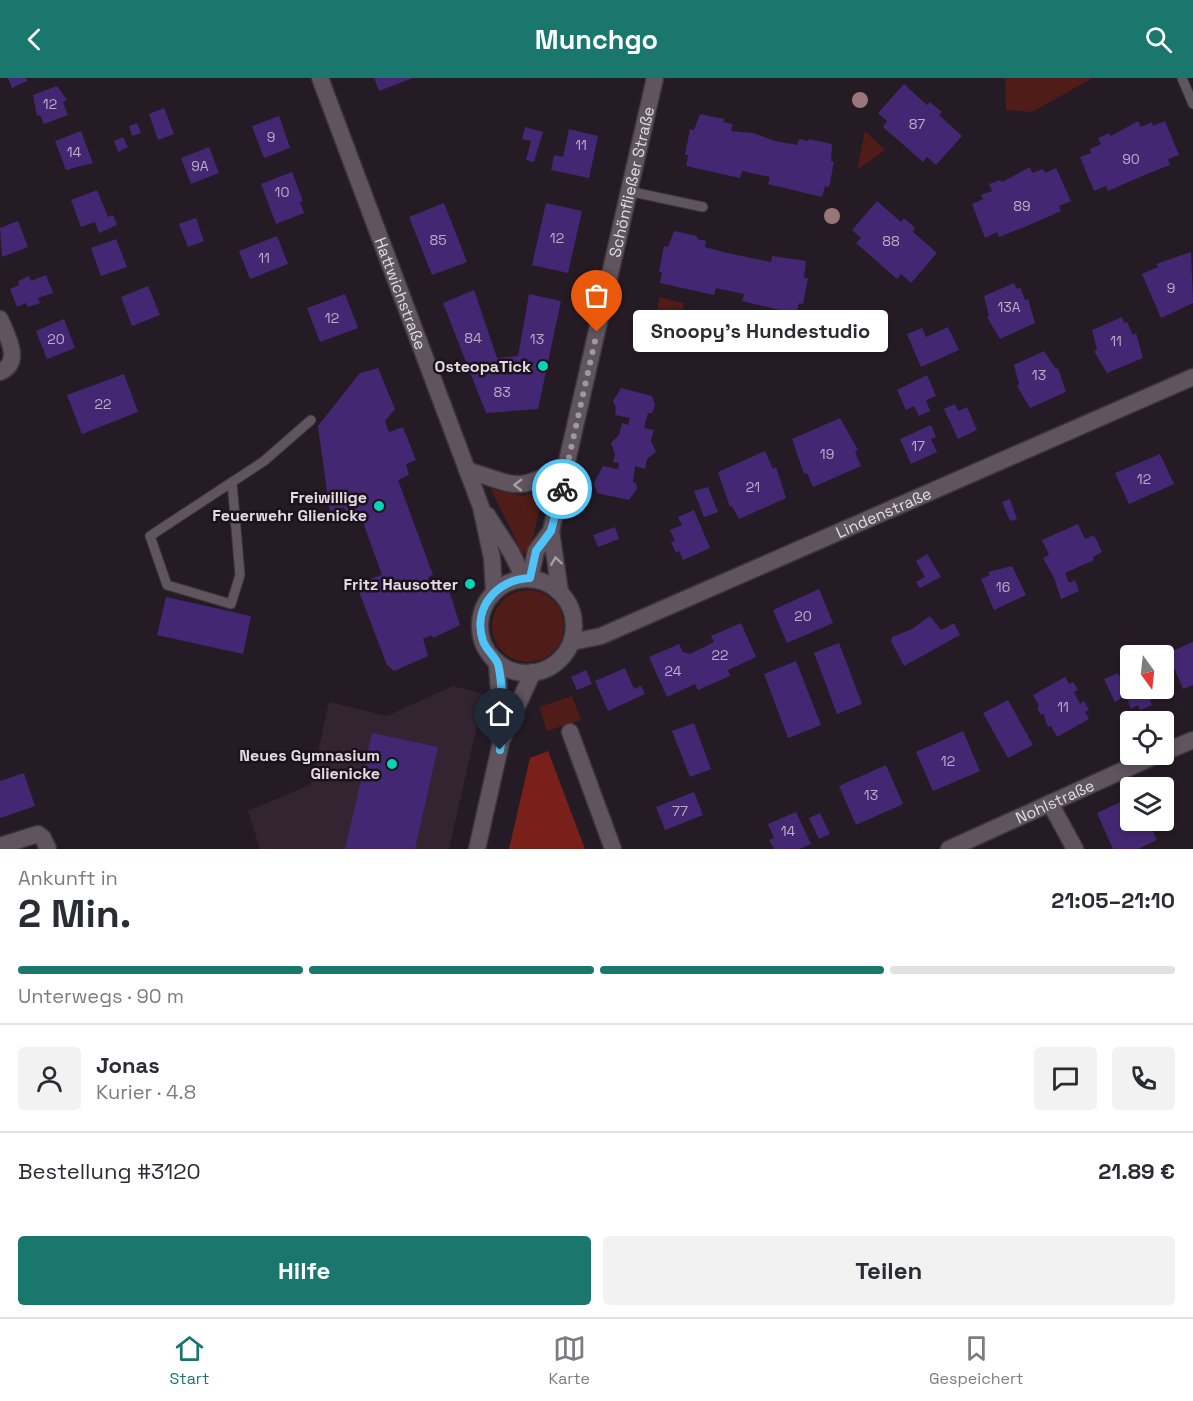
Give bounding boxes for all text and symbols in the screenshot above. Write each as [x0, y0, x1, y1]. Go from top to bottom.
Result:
text: Munchgo [535, 22, 658, 57]
icon: back [18, 23, 51, 56]
icon: search [1142, 23, 1175, 56]
house number: 12 [43, 95, 57, 113]
street label: Schönfließer Straße [604, 104, 659, 259]
house number: 87 [909, 115, 925, 133]
house number: 9 [267, 128, 275, 146]
house number: 11 [575, 136, 587, 154]
house number: 14 [67, 143, 82, 161]
house number: 90 [1122, 150, 1140, 168]
house number: 9A [191, 157, 209, 175]
house number: 10 [275, 183, 289, 201]
house number: 89 [1013, 197, 1031, 215]
house number: 12 [550, 229, 564, 247]
house number: 85 [429, 231, 447, 249]
house number: 88 [882, 232, 900, 250]
street label: Hattwichstraße [370, 234, 431, 353]
house number: 11 [258, 249, 270, 267]
pin [571, 270, 622, 332]
icon: bag [580, 279, 613, 312]
house number: 9 [1167, 279, 1175, 297]
house number: 13A [997, 298, 1021, 316]
house number: 12 [325, 309, 339, 327]
callout: Snoopy's Hundestudio [633, 311, 888, 353]
text: Snoopy's Hundestudio [651, 318, 870, 344]
house number: 84 [464, 329, 482, 347]
house number: 20 [47, 330, 65, 348]
house number: 13 [530, 330, 544, 348]
house number: 11 [1110, 332, 1122, 350]
place label: OsteopaTick [435, 356, 531, 377]
marker: OsteopaTick [536, 359, 550, 373]
house number: 13 [1032, 366, 1046, 384]
house number: 83 [493, 383, 511, 401]
house number: 22 [95, 395, 111, 413]
house number: 17 [911, 437, 925, 455]
house number: 19 [820, 445, 834, 463]
courier [532, 459, 592, 519]
house number: 12 [1137, 470, 1151, 488]
icon: bike [546, 473, 579, 506]
one-way arrow [513, 478, 522, 491]
house number: 21 [746, 478, 760, 496]
street label: Lindenstraße [833, 483, 935, 543]
place label: Freiwillige Feuerwehr Glienicke [212, 487, 367, 526]
marker: Freiwillige Feuerwehr Glienicke [372, 499, 386, 513]
one-way arrow [551, 557, 563, 566]
place label: Fritz Hausotter [344, 574, 458, 595]
marker: Fritz Hausotter [463, 577, 477, 591]
house number: 16 [996, 578, 1010, 596]
house number: 20 [794, 607, 812, 625]
north arrow [1120, 645, 1174, 699]
map controls [1120, 645, 1174, 831]
house number: 22 [712, 646, 728, 664]
house number: 24 [665, 662, 682, 680]
pin [474, 688, 525, 750]
icon: home [483, 697, 516, 730]
house number: 11 [1057, 698, 1069, 716]
button: locate [1120, 711, 1174, 765]
place label: Neues Gymnasium Glienicke [239, 745, 380, 784]
house number: 12 [941, 752, 955, 770]
marker: Neues Gymnasium Glienicke [385, 757, 399, 771]
street label: Nohlstraße [1012, 775, 1098, 829]
button: layers [1120, 777, 1174, 831]
house number: 13 [864, 786, 878, 804]
house number: 77 [672, 802, 688, 820]
house number: 14 [781, 822, 796, 840]
text: Ankunft in [18, 865, 118, 891]
text: 21:05–21:10 [1051, 886, 1175, 914]
text: 2 Min. [18, 889, 132, 938]
text: Unterwegs · 90 m [18, 983, 184, 1009]
button: person [18, 1047, 81, 1110]
button: chat [1034, 1047, 1097, 1110]
button: phone [1112, 1047, 1175, 1110]
text: Jonas [96, 1051, 160, 1079]
text: Kurier · 4.8 [96, 1079, 196, 1105]
text: Bestellung #3120 [18, 1157, 201, 1185]
text: 21.89 € [1098, 1157, 1175, 1185]
button: Hilfe [18, 1236, 591, 1305]
button: Teilen [603, 1236, 1175, 1305]
tab: Start [170, 1332, 209, 1389]
tab: Karte [548, 1332, 590, 1389]
tab: Gespeichert [929, 1332, 1023, 1389]

